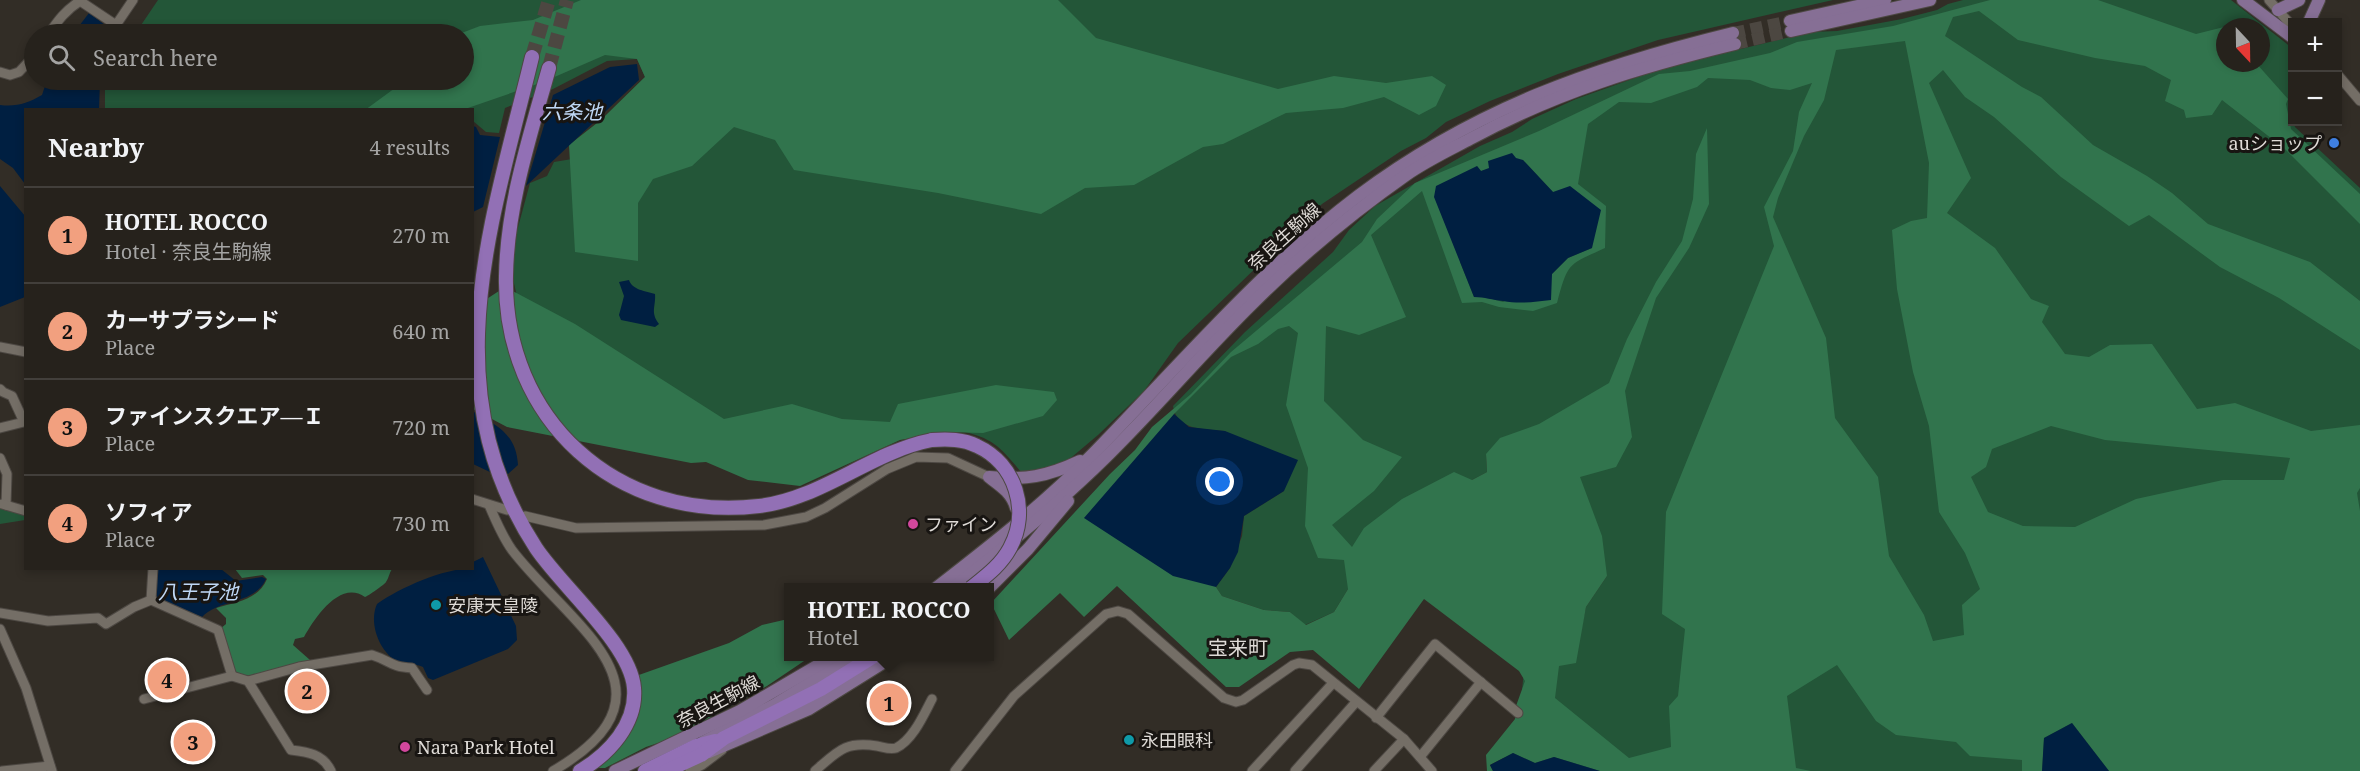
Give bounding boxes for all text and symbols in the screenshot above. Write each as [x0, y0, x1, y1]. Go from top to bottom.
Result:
north arrow [2216, 18, 2270, 72]
map controls [2288, 18, 2342, 126]
button: + [2288, 18, 2342, 72]
search box [24, 24, 474, 90]
icon: search [45, 41, 78, 74]
text: Search here [93, 42, 218, 72]
button: − [2288, 72, 2342, 126]
water label: 六条池 [542, 98, 604, 125]
text: Nearby [48, 129, 144, 165]
place label: auショップ [2228, 131, 2322, 155]
text: 4 results [370, 134, 450, 161]
marker: auショップ [2327, 136, 2341, 150]
street label: 奈良生駒線 [1243, 197, 1325, 275]
text: HOTEL ROCCO [105, 206, 268, 236]
text: 1 [62, 222, 73, 249]
text: 270 m [392, 222, 450, 249]
text: Hotel · 奈良生駒線 [105, 238, 272, 265]
text: カーサプラシード [105, 304, 280, 334]
text: 2 [62, 318, 73, 345]
text: 640 m [392, 318, 450, 345]
text: Place [105, 334, 155, 361]
text: ファインスクエア―Ｉ [105, 400, 325, 430]
text: 3 [62, 414, 73, 441]
text: 720 m [392, 414, 450, 441]
text: Place [105, 430, 155, 457]
your location [1205, 467, 1234, 496]
text: ソフィア [105, 496, 193, 526]
text: 4 [62, 510, 73, 537]
text: 730 m [392, 510, 450, 537]
place label: ファイン [925, 512, 997, 536]
marker: ファイン [906, 517, 920, 531]
text: Place [105, 526, 155, 553]
water label: 八王子池 [158, 578, 240, 605]
popup [784, 583, 994, 661]
place label: 安康天皇陵 [448, 593, 538, 617]
text: HOTEL ROCCO [807, 594, 971, 624]
marker: 安康天皇陵 [429, 598, 443, 612]
text: Hotel [807, 624, 859, 651]
district label: 宝来町 [1208, 634, 1268, 661]
pin: 4 [148, 658, 186, 702]
pin: 2 [288, 668, 326, 714]
street label: 奈良生駒線 [673, 669, 763, 733]
pin: 1 [870, 680, 908, 726]
pin: 3 [174, 720, 212, 764]
place label: 永田眼科 [1141, 728, 1213, 752]
marker: 永田眼科 [1122, 733, 1136, 747]
place label: Nara Park Hotel [417, 735, 555, 759]
marker: Nara Park Hotel [398, 740, 412, 754]

